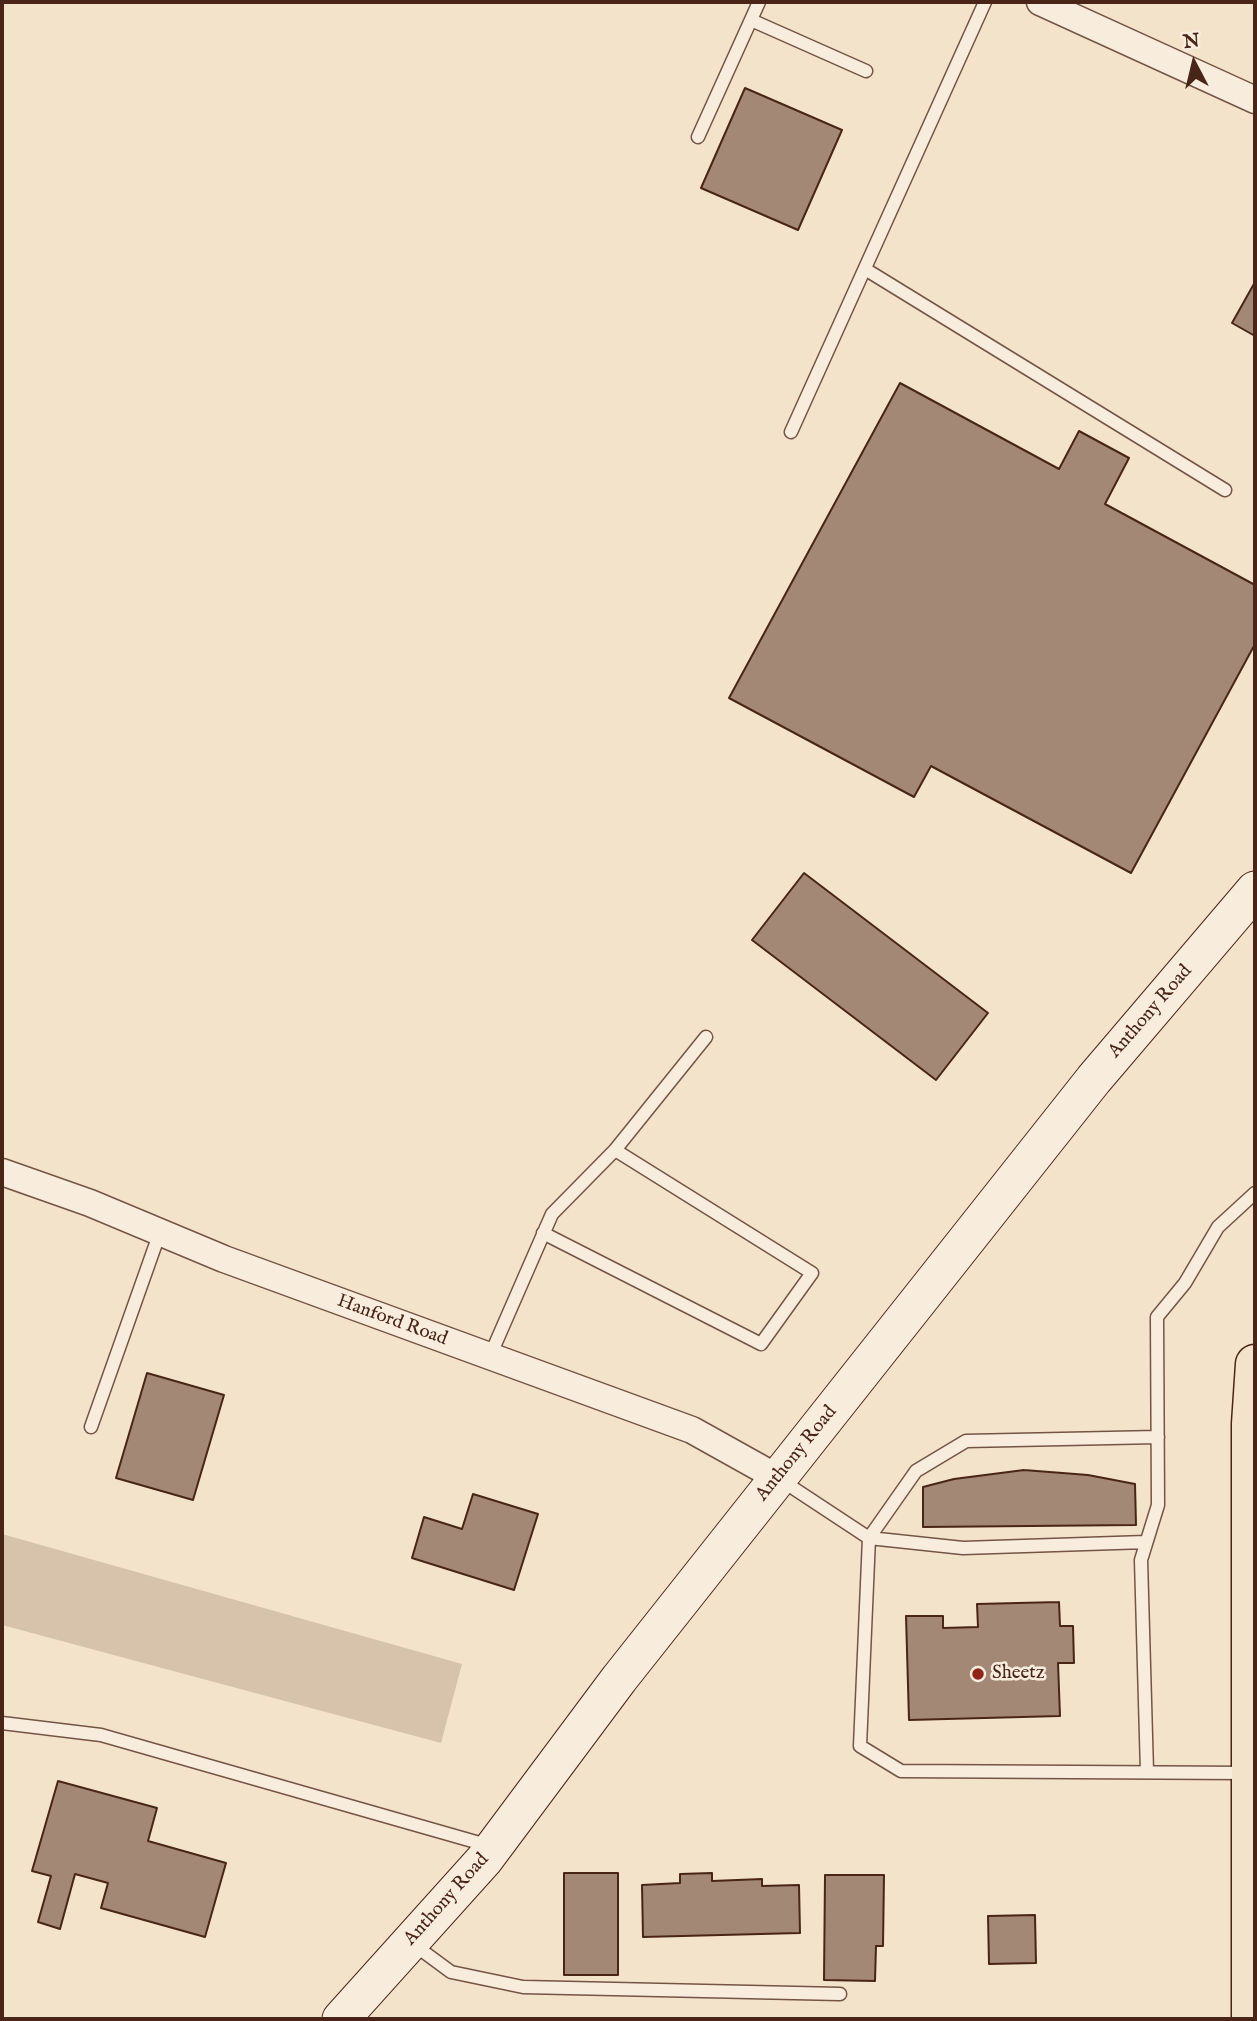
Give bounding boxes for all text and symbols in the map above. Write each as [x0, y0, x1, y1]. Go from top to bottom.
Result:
north arrow [1159, 28, 1229, 98]
text: N [1182, 29, 1201, 55]
street label: Anthony Road [1104, 961, 1198, 1063]
street label: Hanford Road [334, 1290, 450, 1352]
street label: Anthony Road [752, 1402, 842, 1506]
place label: Sheetz [992, 1663, 1045, 1685]
marker: Sheetz [970, 1666, 986, 1682]
street label: Anthony Road [400, 1849, 494, 1951]

